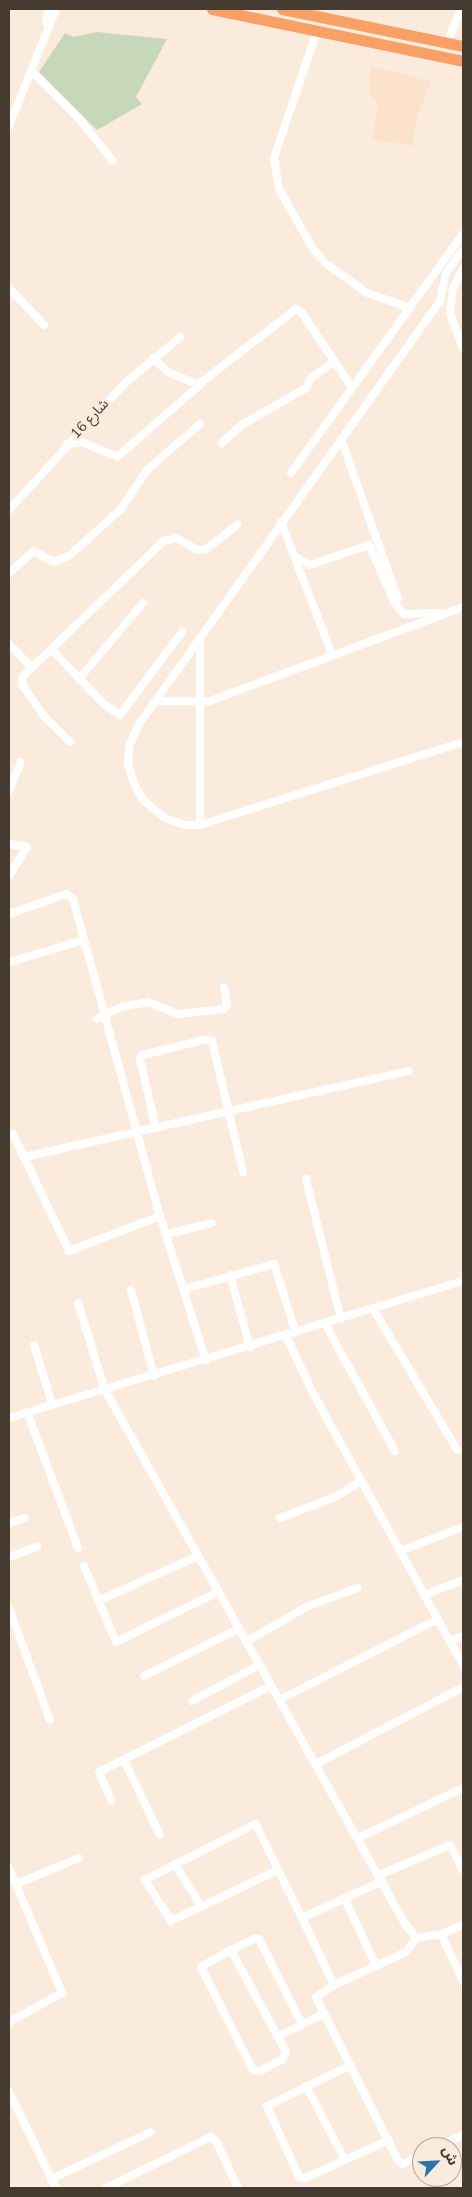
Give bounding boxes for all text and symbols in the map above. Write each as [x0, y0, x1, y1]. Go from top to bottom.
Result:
street label: شارع 16 [68, 396, 112, 442]
north arrow [412, 2137, 462, 2187]
text: ش [437, 2143, 463, 2169]

